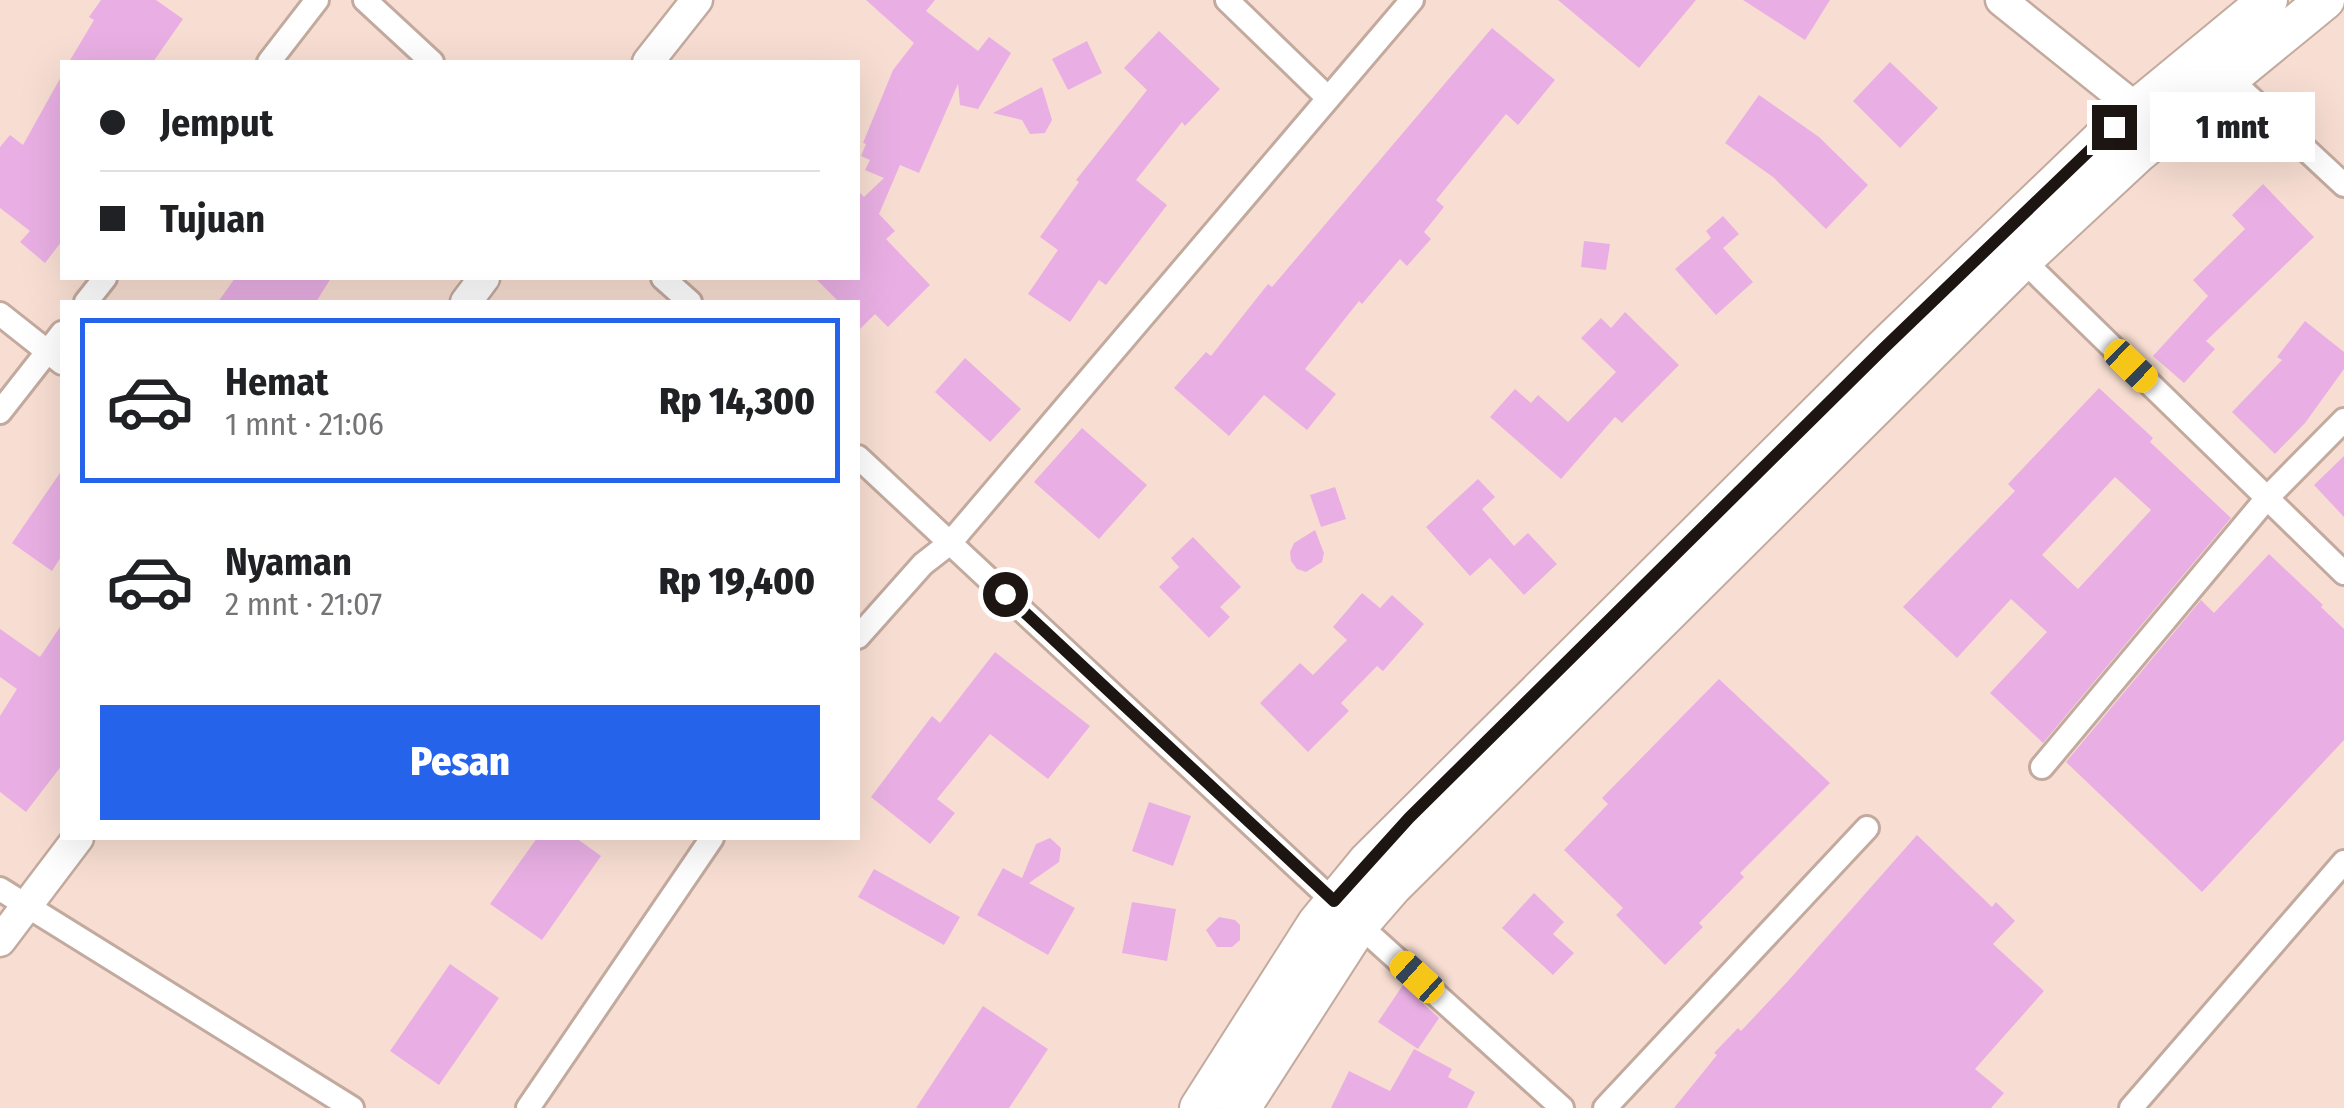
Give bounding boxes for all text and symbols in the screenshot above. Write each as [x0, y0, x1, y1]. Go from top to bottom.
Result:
callout: 1 mnt [2149, 92, 2314, 162]
text: Jemput [160, 100, 273, 146]
route end [2092, 105, 2137, 150]
text: 1 mnt [2196, 108, 2269, 146]
text: Tujuan [160, 196, 265, 242]
car [2099, 334, 2163, 398]
icon: car [105, 356, 195, 446]
text: Hemat [225, 359, 328, 405]
text: Rp 14,300 [659, 378, 815, 424]
text: 1 mnt · 21:06 [225, 405, 384, 443]
icon: car [105, 536, 195, 626]
text: Nyaman [225, 539, 352, 585]
text: Rp 19,400 [659, 558, 815, 604]
route start [983, 572, 1028, 617]
text: 2 mnt · 21:07 [225, 585, 382, 623]
button: Pesan [100, 705, 820, 820]
car [1385, 946, 1449, 1008]

